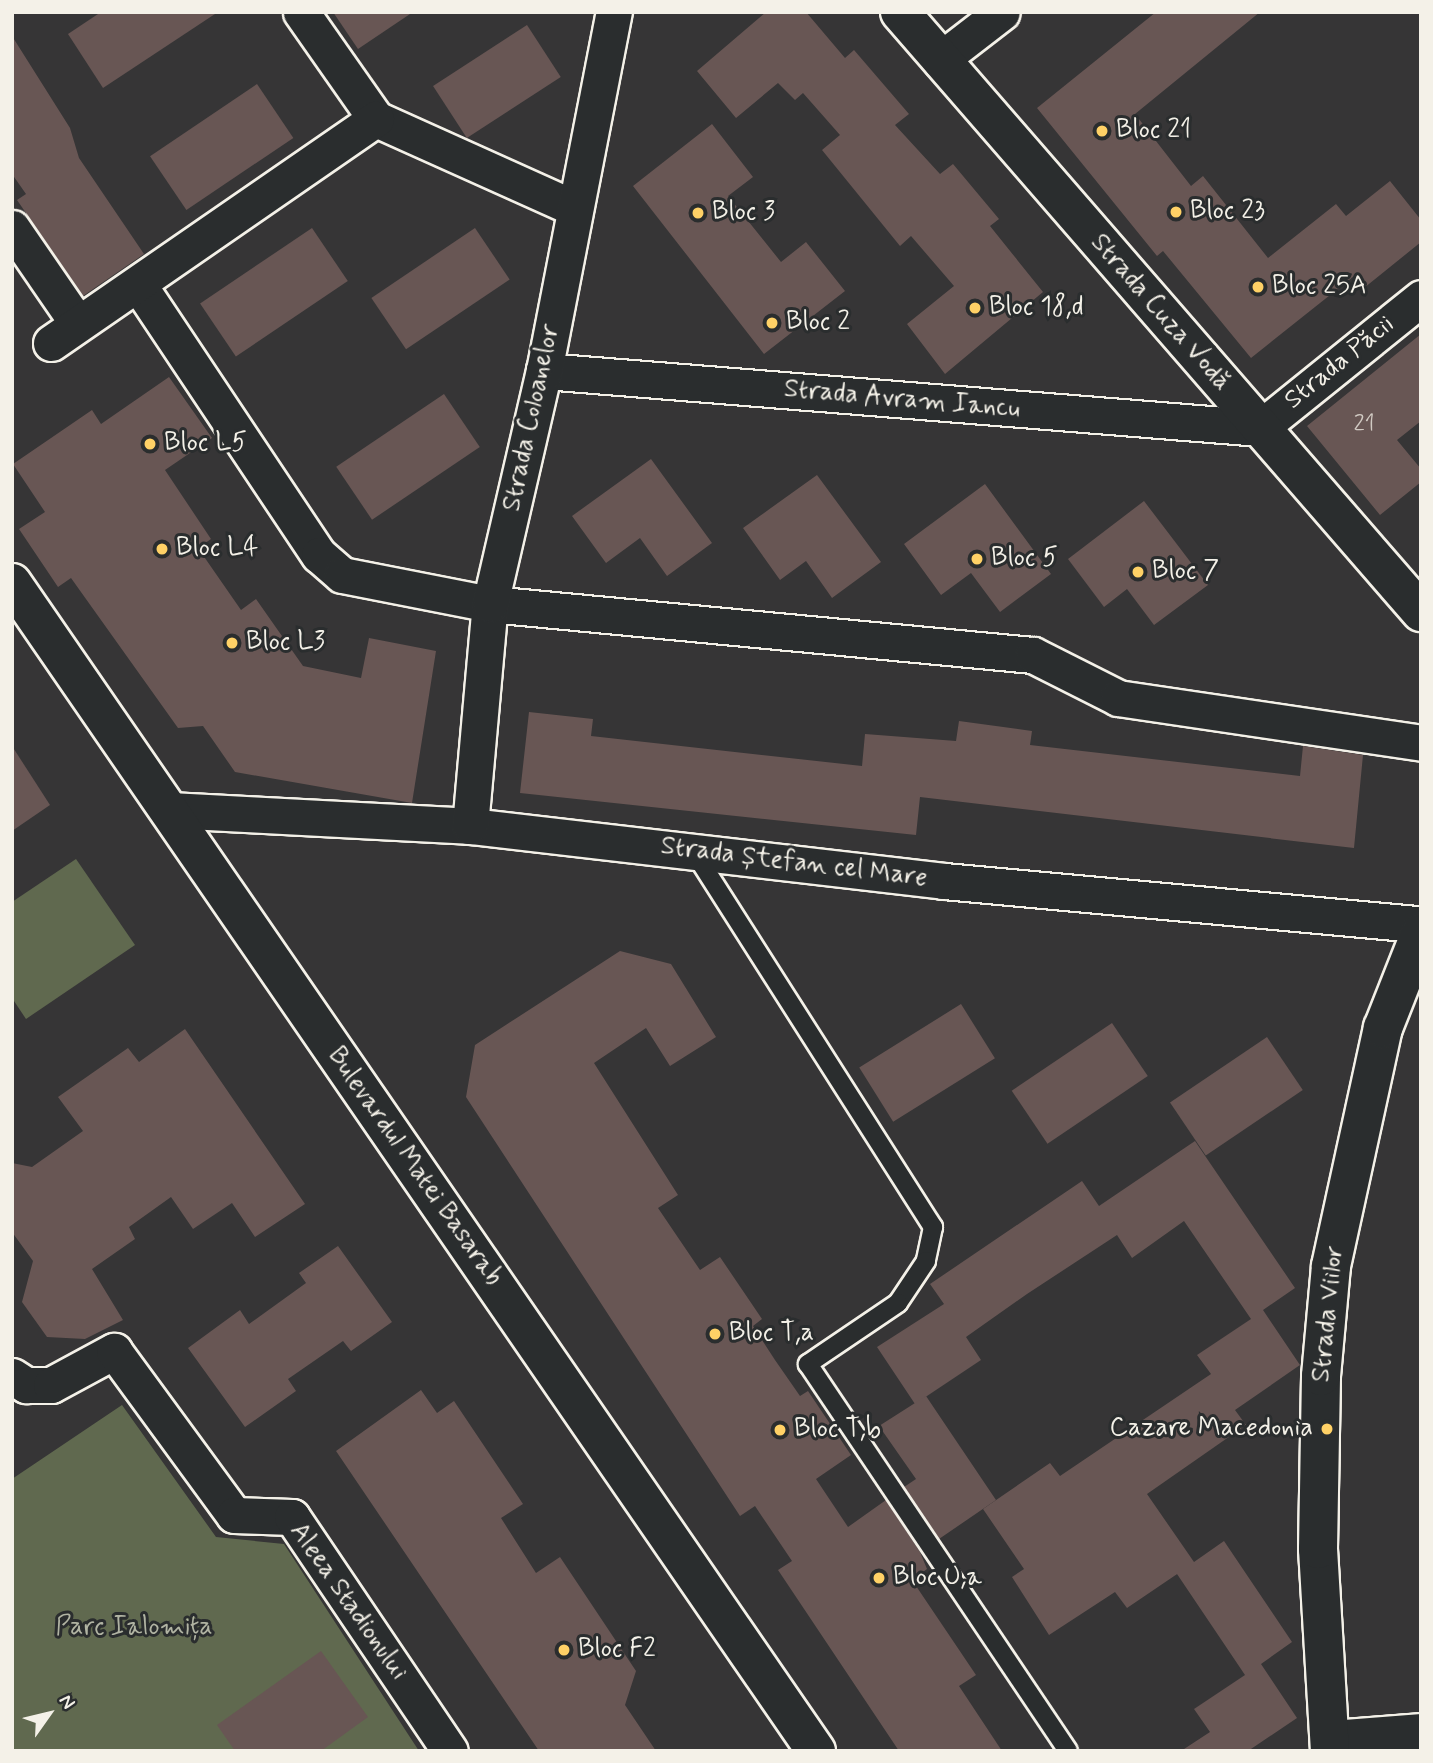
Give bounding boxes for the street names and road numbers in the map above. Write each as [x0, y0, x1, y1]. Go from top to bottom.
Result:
street label: Strada Cuza Vodă [1083, 228, 1237, 398]
street label: Strada Păcii [1279, 309, 1401, 417]
street label: Strada Coloanelor [496, 315, 568, 521]
street label: Strada Avram Iancu [785, 374, 1019, 426]
street label: Strada Ștefan cel Mare [658, 831, 930, 895]
street label: Bulevardul Matei Basarab [320, 1041, 508, 1293]
street label: Strada Viilor [1306, 1243, 1352, 1385]
street label: Aleea Stadionului [283, 1518, 413, 1686]

